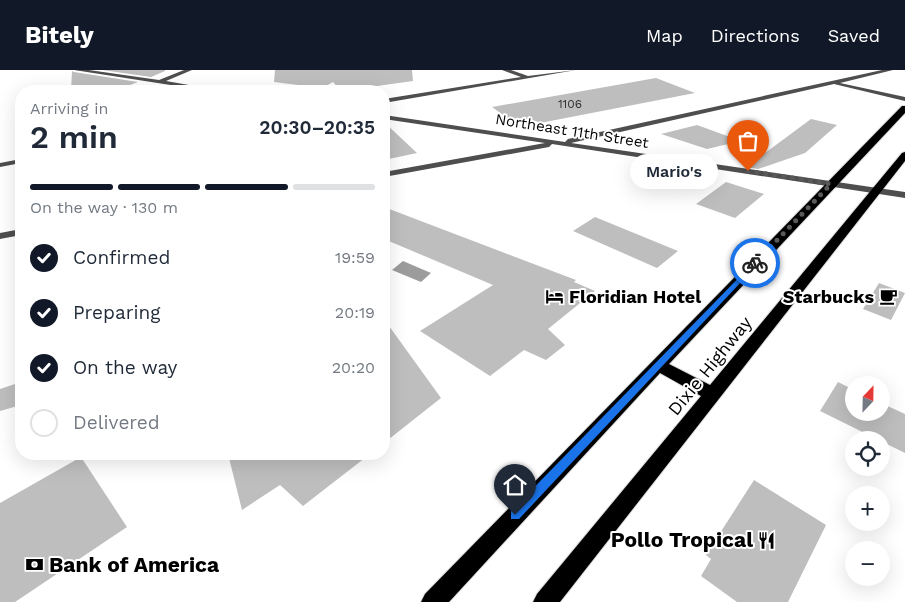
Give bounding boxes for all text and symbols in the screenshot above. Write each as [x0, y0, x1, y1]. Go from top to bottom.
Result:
text: Bitely [25, 21, 94, 49]
text: Map [646, 25, 683, 46]
text: Directions [711, 25, 800, 46]
text: Saved [828, 25, 880, 46]
house number: 1106 [558, 97, 582, 111]
text: Arriving in [30, 99, 108, 118]
street label: Northeast 11th Street [494, 110, 651, 152]
text: 20:30–20:35 [259, 116, 375, 139]
text: 2 min [30, 118, 118, 156]
pin [727, 120, 769, 171]
icon: bag [734, 127, 762, 155]
callout: Mario's [630, 154, 718, 188]
text: Mario's [646, 162, 702, 181]
text: On the way · 130 m [30, 198, 178, 217]
courier [730, 238, 780, 288]
icon: check [30, 244, 58, 272]
text: Confirmed [73, 246, 170, 269]
text: 19:59 [335, 248, 375, 267]
icon: bike [741, 249, 769, 277]
place label: Floridian Hotel [569, 286, 701, 307]
place label: Starbucks [783, 286, 874, 307]
hotel icon: Floridian Hotel [545, 287, 565, 307]
cafe icon: Starbucks [878, 287, 898, 307]
icon: check [30, 299, 58, 327]
text: Preparing [73, 301, 160, 324]
text: 20:19 [335, 303, 375, 322]
street label: Dixie Highway [663, 312, 756, 419]
icon: check [30, 354, 58, 382]
text: On the way [73, 356, 177, 379]
text: 20:20 [332, 358, 375, 377]
north arrow [845, 376, 890, 421]
map controls [845, 376, 890, 586]
text: Delivered [73, 411, 160, 434]
button: locate [845, 431, 890, 476]
pin [494, 464, 536, 515]
icon: home [501, 471, 529, 499]
button: + [845, 486, 890, 531]
place label: Pollo Tropical [611, 527, 753, 552]
restaurant icon: Pollo Tropical [757, 530, 777, 550]
button: − [845, 541, 890, 586]
place label: Bank of America [49, 552, 220, 577]
bank icon: Bank of America [25, 555, 45, 575]

